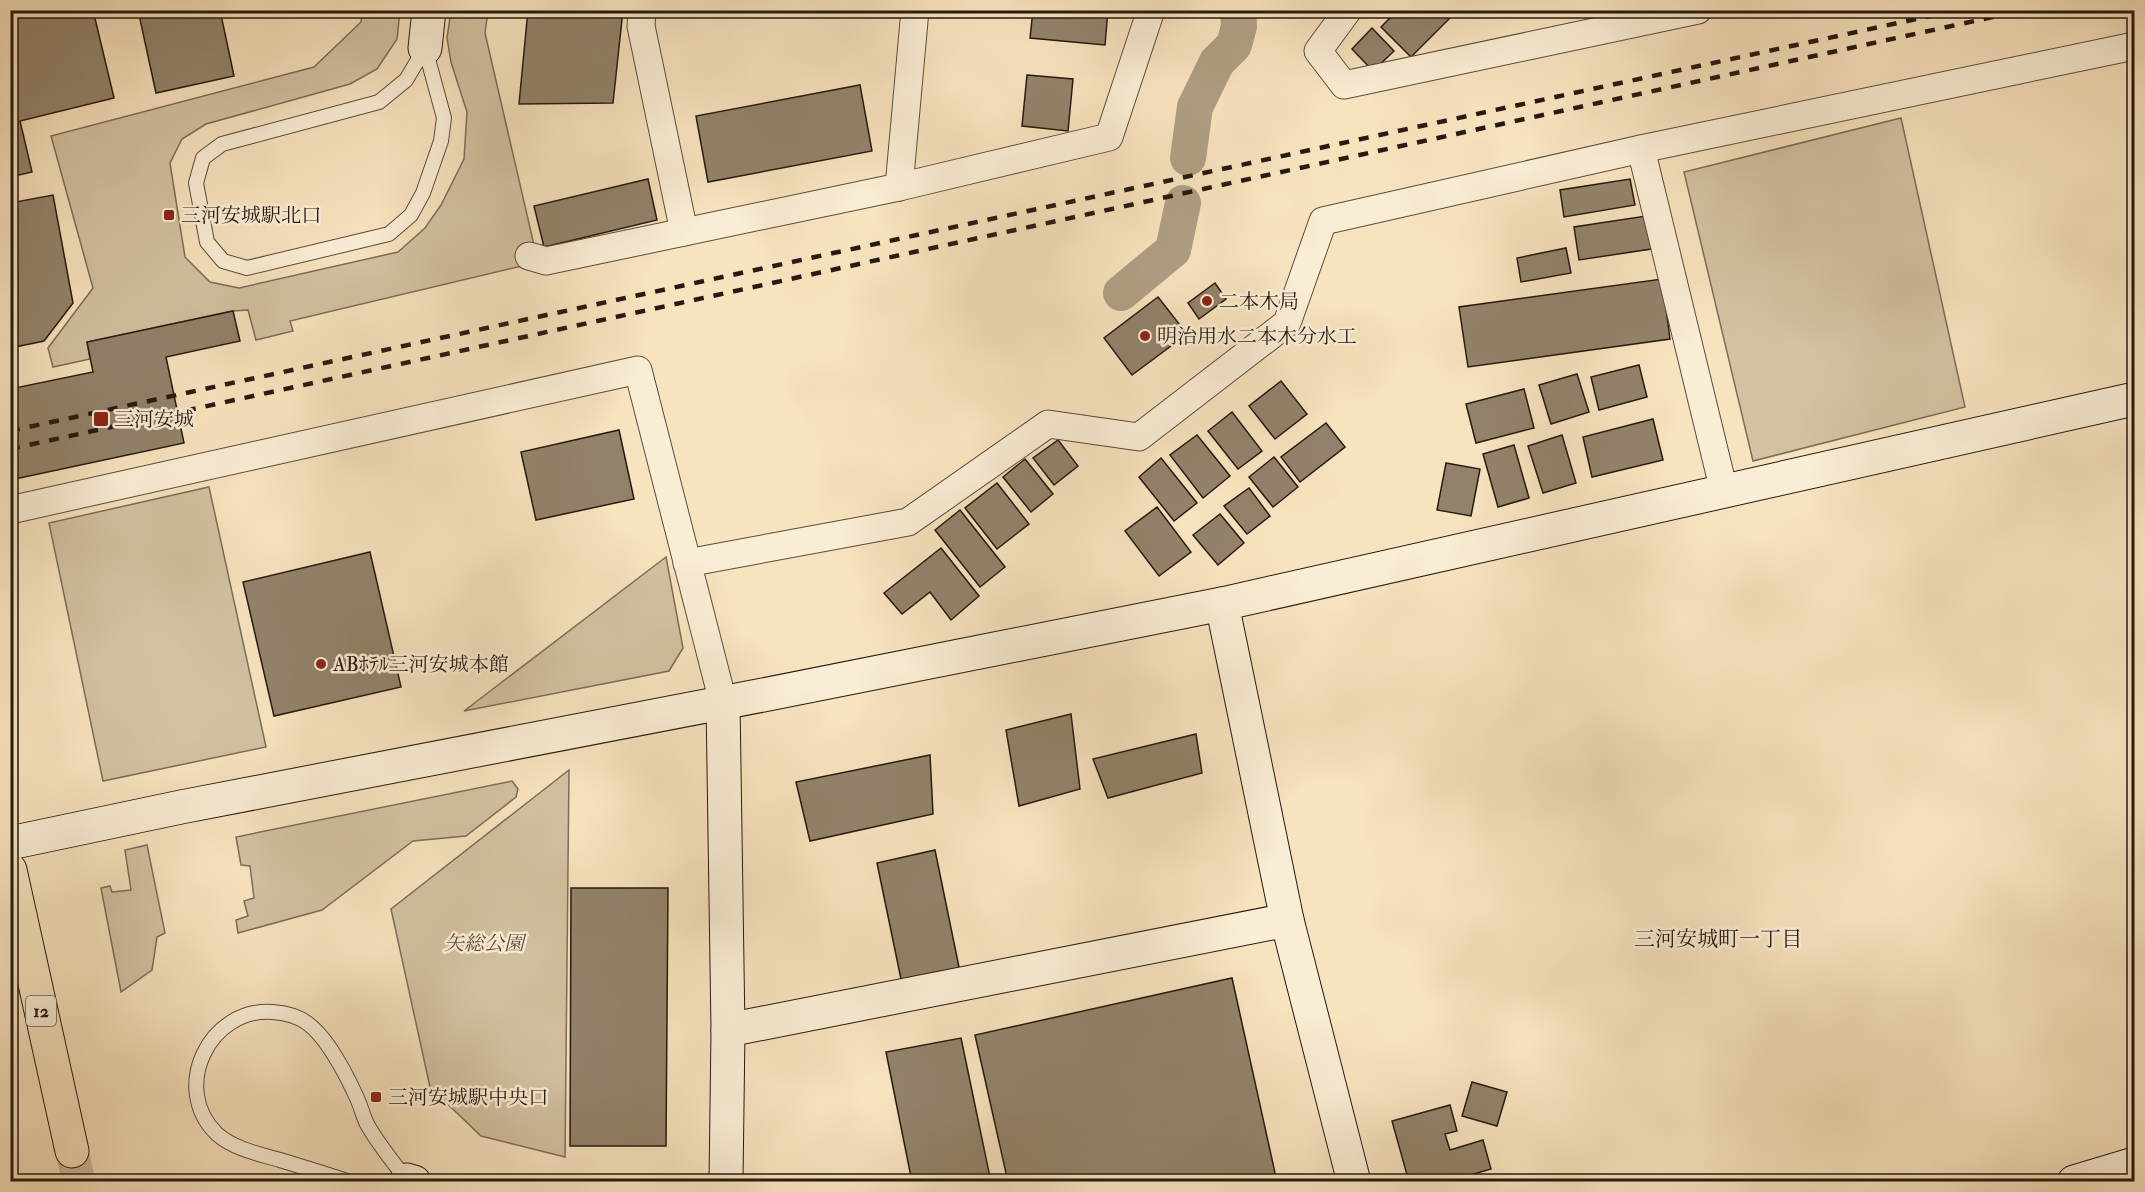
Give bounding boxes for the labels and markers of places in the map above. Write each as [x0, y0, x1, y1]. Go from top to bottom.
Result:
place label: 三河安城駅北口 [181, 203, 321, 228]
marker: 三河安城駅北口 [162, 208, 176, 222]
place label: 二本木局 [1219, 289, 1299, 314]
marker: 二本木局 [1200, 294, 1214, 308]
place label: 明治用水二本木分水工 [1157, 324, 1357, 349]
marker: 明治用水二本木分水工 [1138, 329, 1152, 343]
place label: 三河安城 [114, 407, 194, 432]
marker: 三河安城 [92, 410, 110, 428]
place label: ABﾎﾃﾙ三河安城本館 [332, 652, 509, 677]
marker: ABﾎﾃﾙ三河安城本館 [314, 657, 328, 671]
place label: 三河安城駅中央口 [388, 1085, 548, 1110]
marker: 三河安城駅中央口 [369, 1090, 383, 1104]

